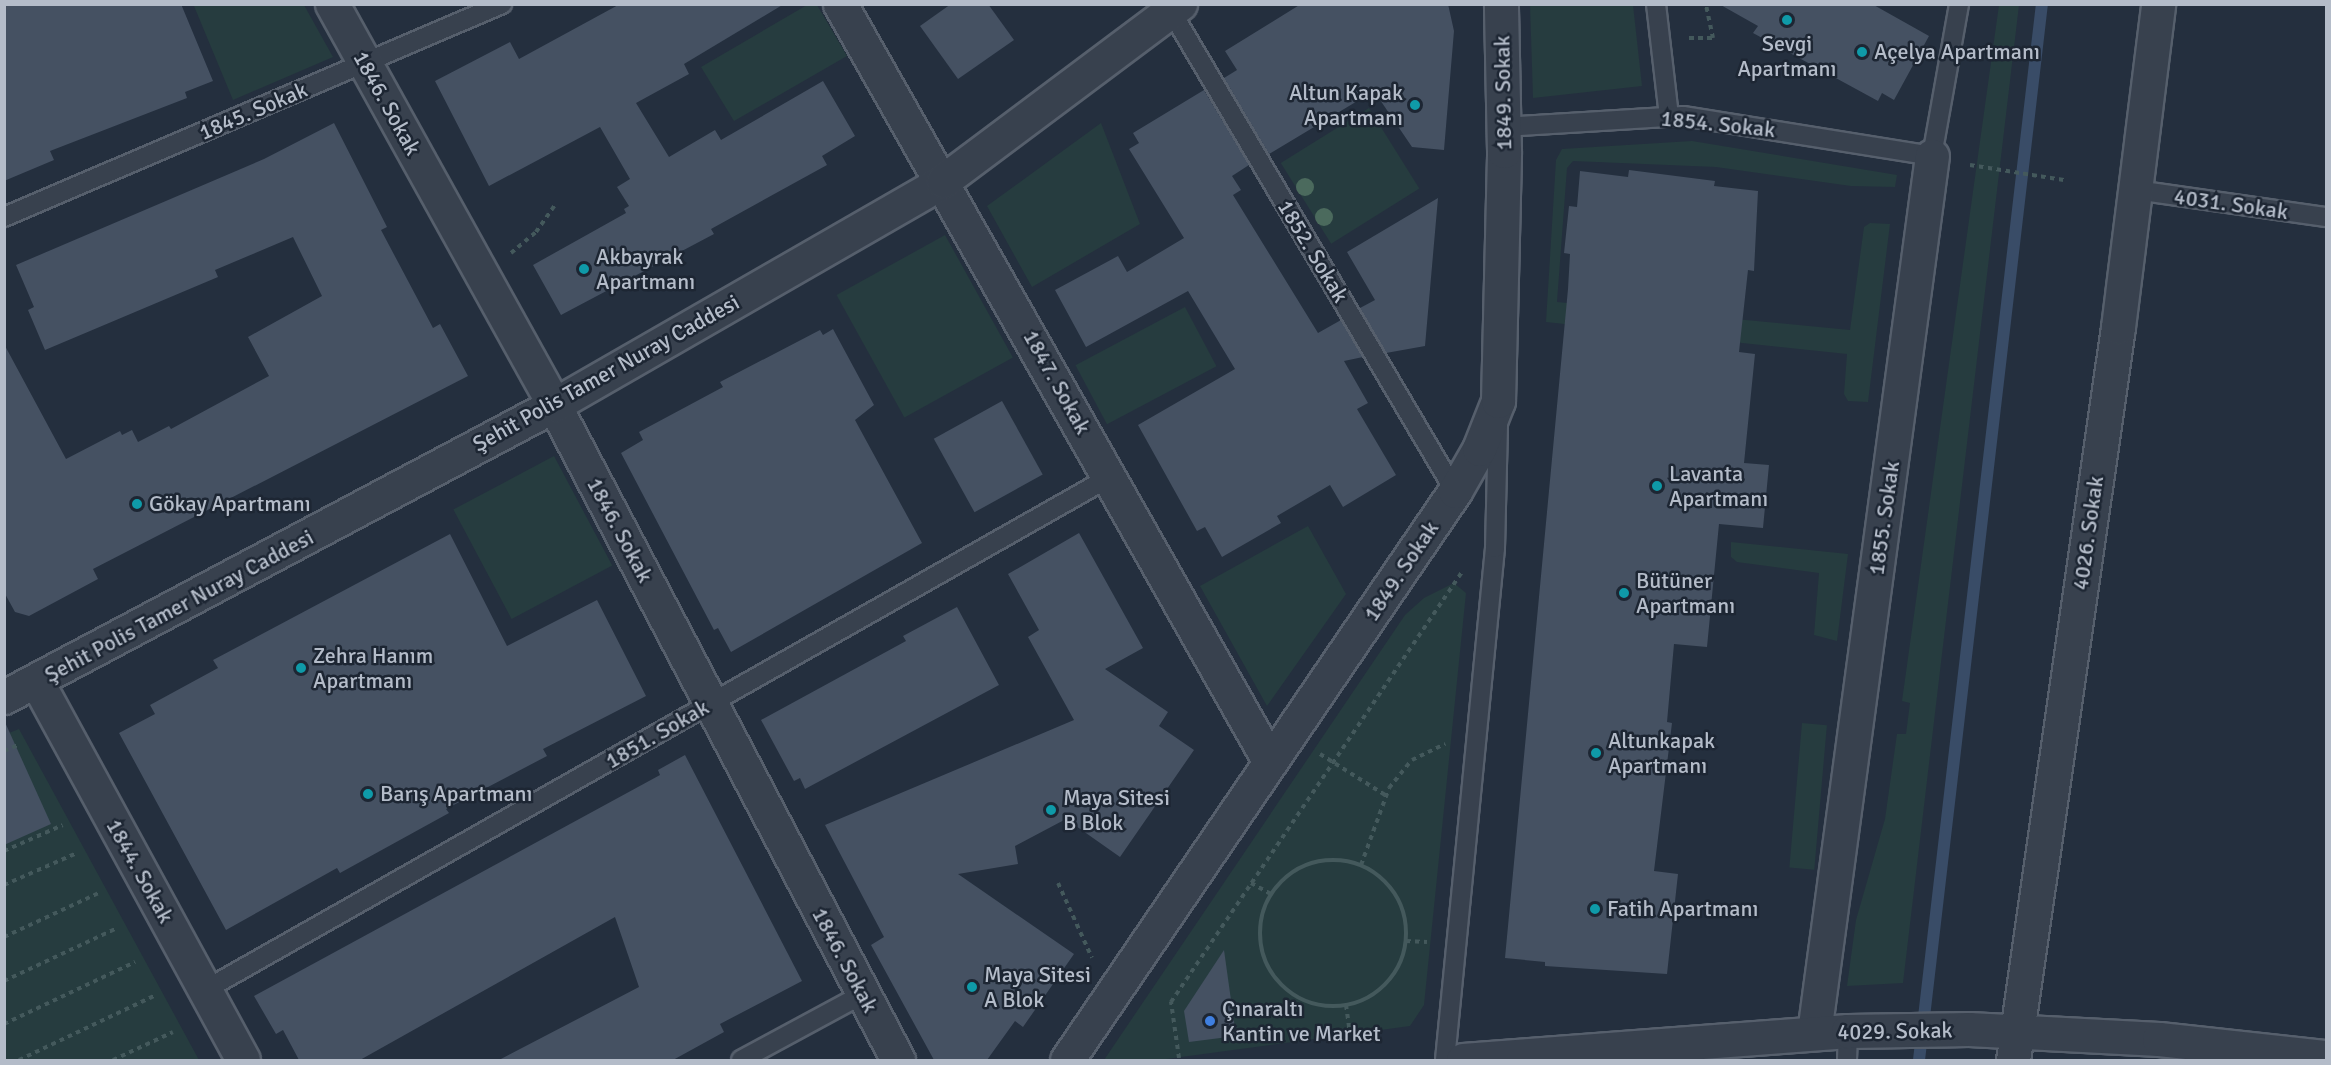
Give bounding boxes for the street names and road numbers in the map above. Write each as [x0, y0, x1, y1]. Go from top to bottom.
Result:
street label: 1849. Sokak [1489, 35, 1517, 151]
street label: 1846. Sokak [348, 46, 426, 160]
street label: 1845. Sokak [195, 76, 311, 146]
street label: 1854. Sokak [1659, 105, 1777, 143]
street label: 4031. Sokak [2172, 183, 2290, 225]
street label: 1852. Sokak [1272, 195, 1354, 307]
street label: Şehit Polis Tamer Nuray Caddesi [468, 289, 744, 457]
street label: 1847. Sokak [1018, 325, 1096, 439]
street label: 1855. Sokak [1863, 459, 1905, 577]
street label: 1846. Sokak [581, 473, 659, 587]
street label: 4026. Sokak [2067, 474, 2109, 592]
street label: 1849. Sokak [1358, 516, 1444, 626]
street label: Şehit Polis Tamer Nuray Caddesi [40, 524, 318, 688]
street label: 1851. Sokak [601, 694, 713, 774]
street label: 1844. Sokak [101, 814, 179, 928]
street label: 1846. Sokak [806, 903, 884, 1017]
street label: 4029. Sokak [1837, 1017, 1953, 1045]

